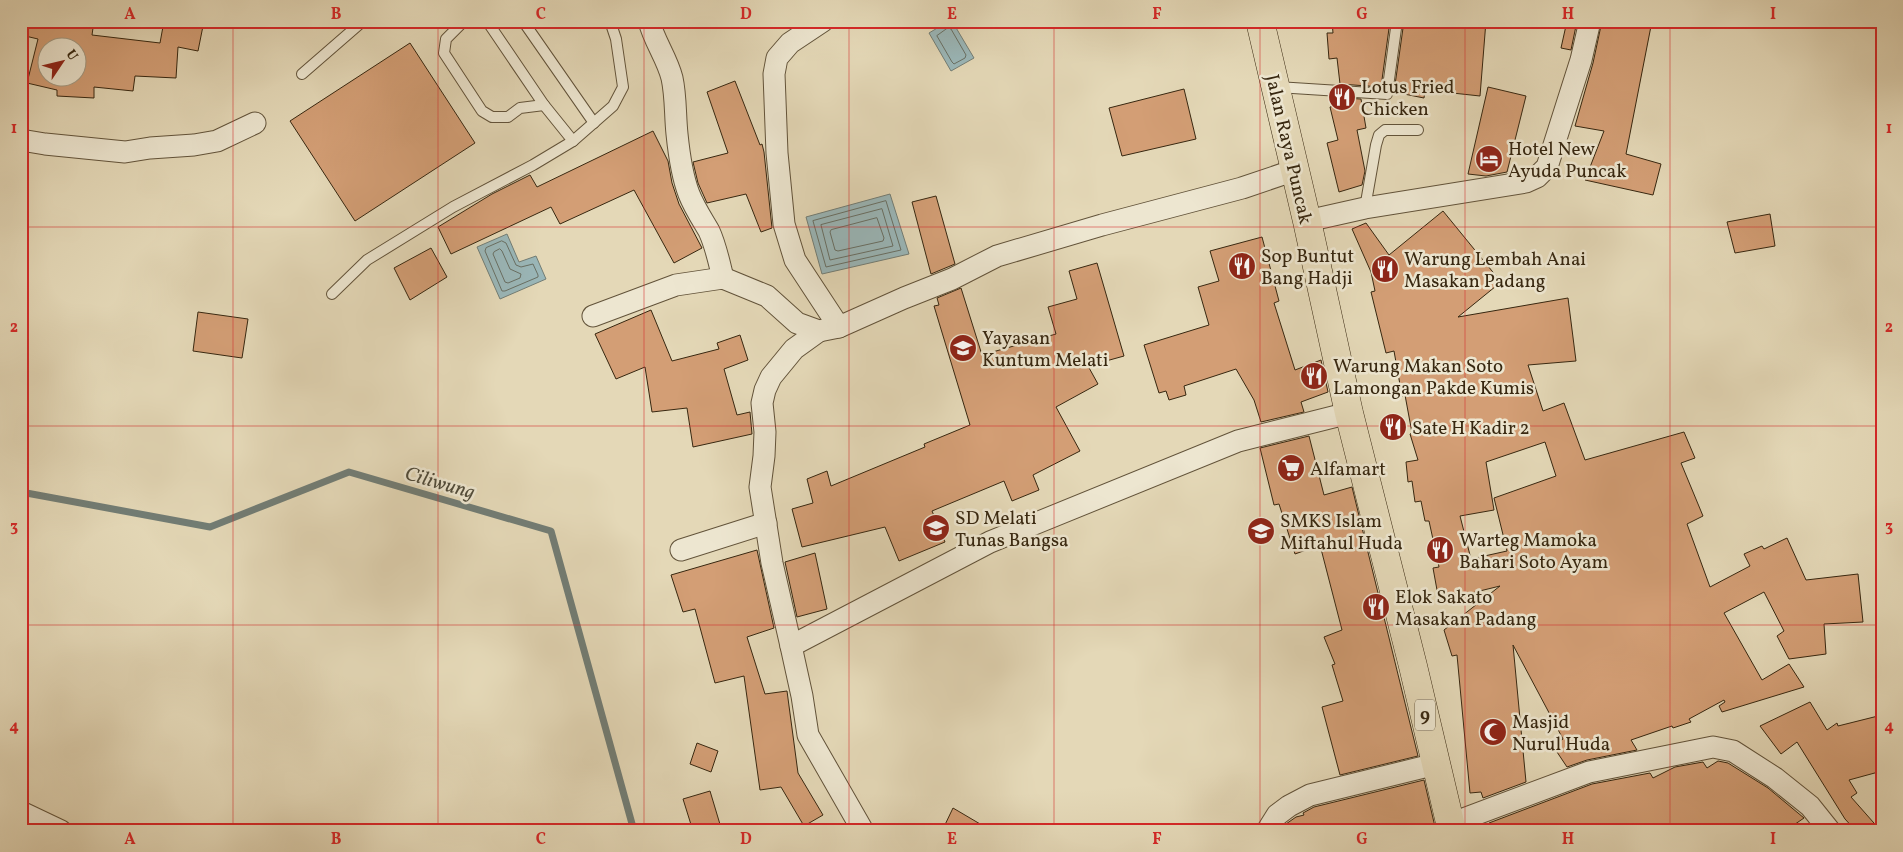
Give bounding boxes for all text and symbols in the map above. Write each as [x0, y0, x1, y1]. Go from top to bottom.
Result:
text: A [124, 4, 136, 26]
text: B [331, 4, 342, 26]
text: C [536, 4, 546, 26]
text: D [740, 4, 752, 26]
text: E [947, 4, 957, 26]
text: F [1152, 4, 1162, 26]
text: G [1356, 4, 1368, 26]
text: H [1562, 4, 1574, 26]
text: I [1770, 4, 1776, 26]
north arrow [38, 38, 88, 88]
text: U [61, 46, 82, 65]
street label: Jalan Raya Puncak [1258, 72, 1318, 227]
place label: Lotus Fried Chicken [1361, 75, 1455, 123]
restaurant icon: Lotus Fried Chicken [1327, 82, 1357, 112]
text: 1 [11, 118, 17, 140]
text: 1 [1886, 118, 1892, 140]
place label: Hotel New Ayuda Puncak [1508, 137, 1627, 185]
hotel icon: Hotel New Ayuda Puncak [1474, 144, 1504, 174]
place label: Sop Buntut Bang Hadji [1261, 244, 1355, 292]
place label: Warung Lembah Anai Masakan Padang [1404, 247, 1586, 295]
restaurant icon: Sop Buntut Bang Hadji [1227, 251, 1257, 281]
restaurant icon: Warung Lembah Anai Masakan Padang [1370, 254, 1400, 284]
text: 2 [10, 317, 18, 339]
text: 2 [1885, 317, 1893, 339]
place label: Yayasan Kuntum Melati [982, 326, 1109, 374]
school or university icon: Yayasan Kuntum Melati [948, 333, 978, 363]
place label: Warung Makan Soto Lamongan Pakde Kumis [1333, 354, 1534, 402]
restaurant icon: Warung Makan Soto Lamongan Pakde Kumis [1299, 361, 1329, 391]
restaurant icon: Sate H Kadir 2 [1378, 412, 1408, 442]
place label: Sate H Kadir 2 [1412, 416, 1530, 442]
supermarket icon: Alfamart [1276, 453, 1306, 483]
place label: Alfamart [1310, 457, 1386, 483]
water label: Ciliwung [401, 461, 478, 507]
place label: SD Melati Tunas Bangsa [955, 506, 1069, 554]
place label: SMKS Islam Miftahul Huda [1280, 509, 1403, 557]
school or university icon: SD Melati Tunas Bangsa [921, 513, 951, 543]
text: 3 [10, 516, 18, 538]
school or university icon: SMKS Islam Miftahul Huda [1246, 516, 1276, 546]
text: 3 [1885, 516, 1893, 538]
place label: Warteg Mamoka Bahari Soto Ayam [1459, 528, 1609, 576]
restaurant icon: Warteg Mamoka Bahari Soto Ayam [1425, 535, 1455, 565]
place label: Elok Sakato Masakan Padang [1395, 585, 1536, 633]
restaurant icon: Elok Sakato Masakan Padang [1361, 592, 1391, 622]
road number: 9 [1415, 700, 1435, 730]
place label: Masjid Nurul Huda [1512, 710, 1610, 758]
text: 4 [9, 716, 19, 738]
text: 4 [1884, 716, 1894, 738]
mosque icon: Masjid Nurul Huda [1478, 717, 1508, 747]
text: A [124, 829, 136, 851]
text: B [331, 829, 342, 851]
text: C [536, 829, 546, 851]
text: D [740, 829, 752, 851]
text: E [947, 829, 957, 851]
text: F [1152, 829, 1162, 851]
text: G [1356, 829, 1368, 851]
text: H [1562, 829, 1574, 851]
text: I [1770, 829, 1776, 851]

